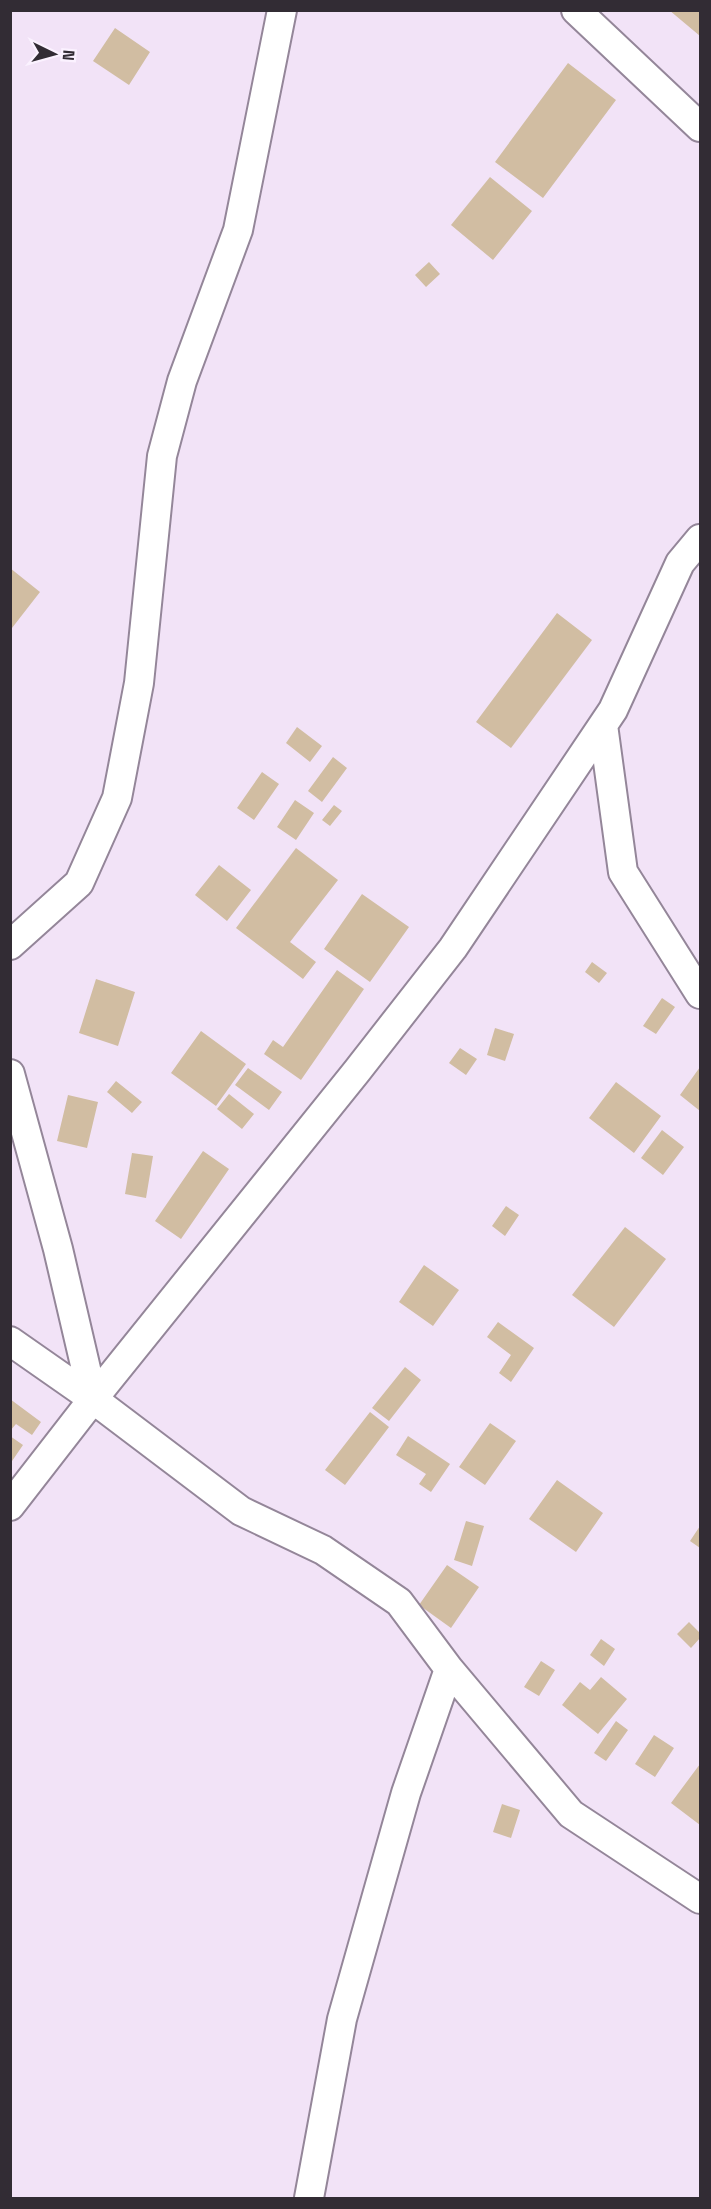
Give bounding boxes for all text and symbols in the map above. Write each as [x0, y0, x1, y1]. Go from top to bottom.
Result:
north arrow [24, 24, 84, 84]
text: N [58, 49, 79, 62]

